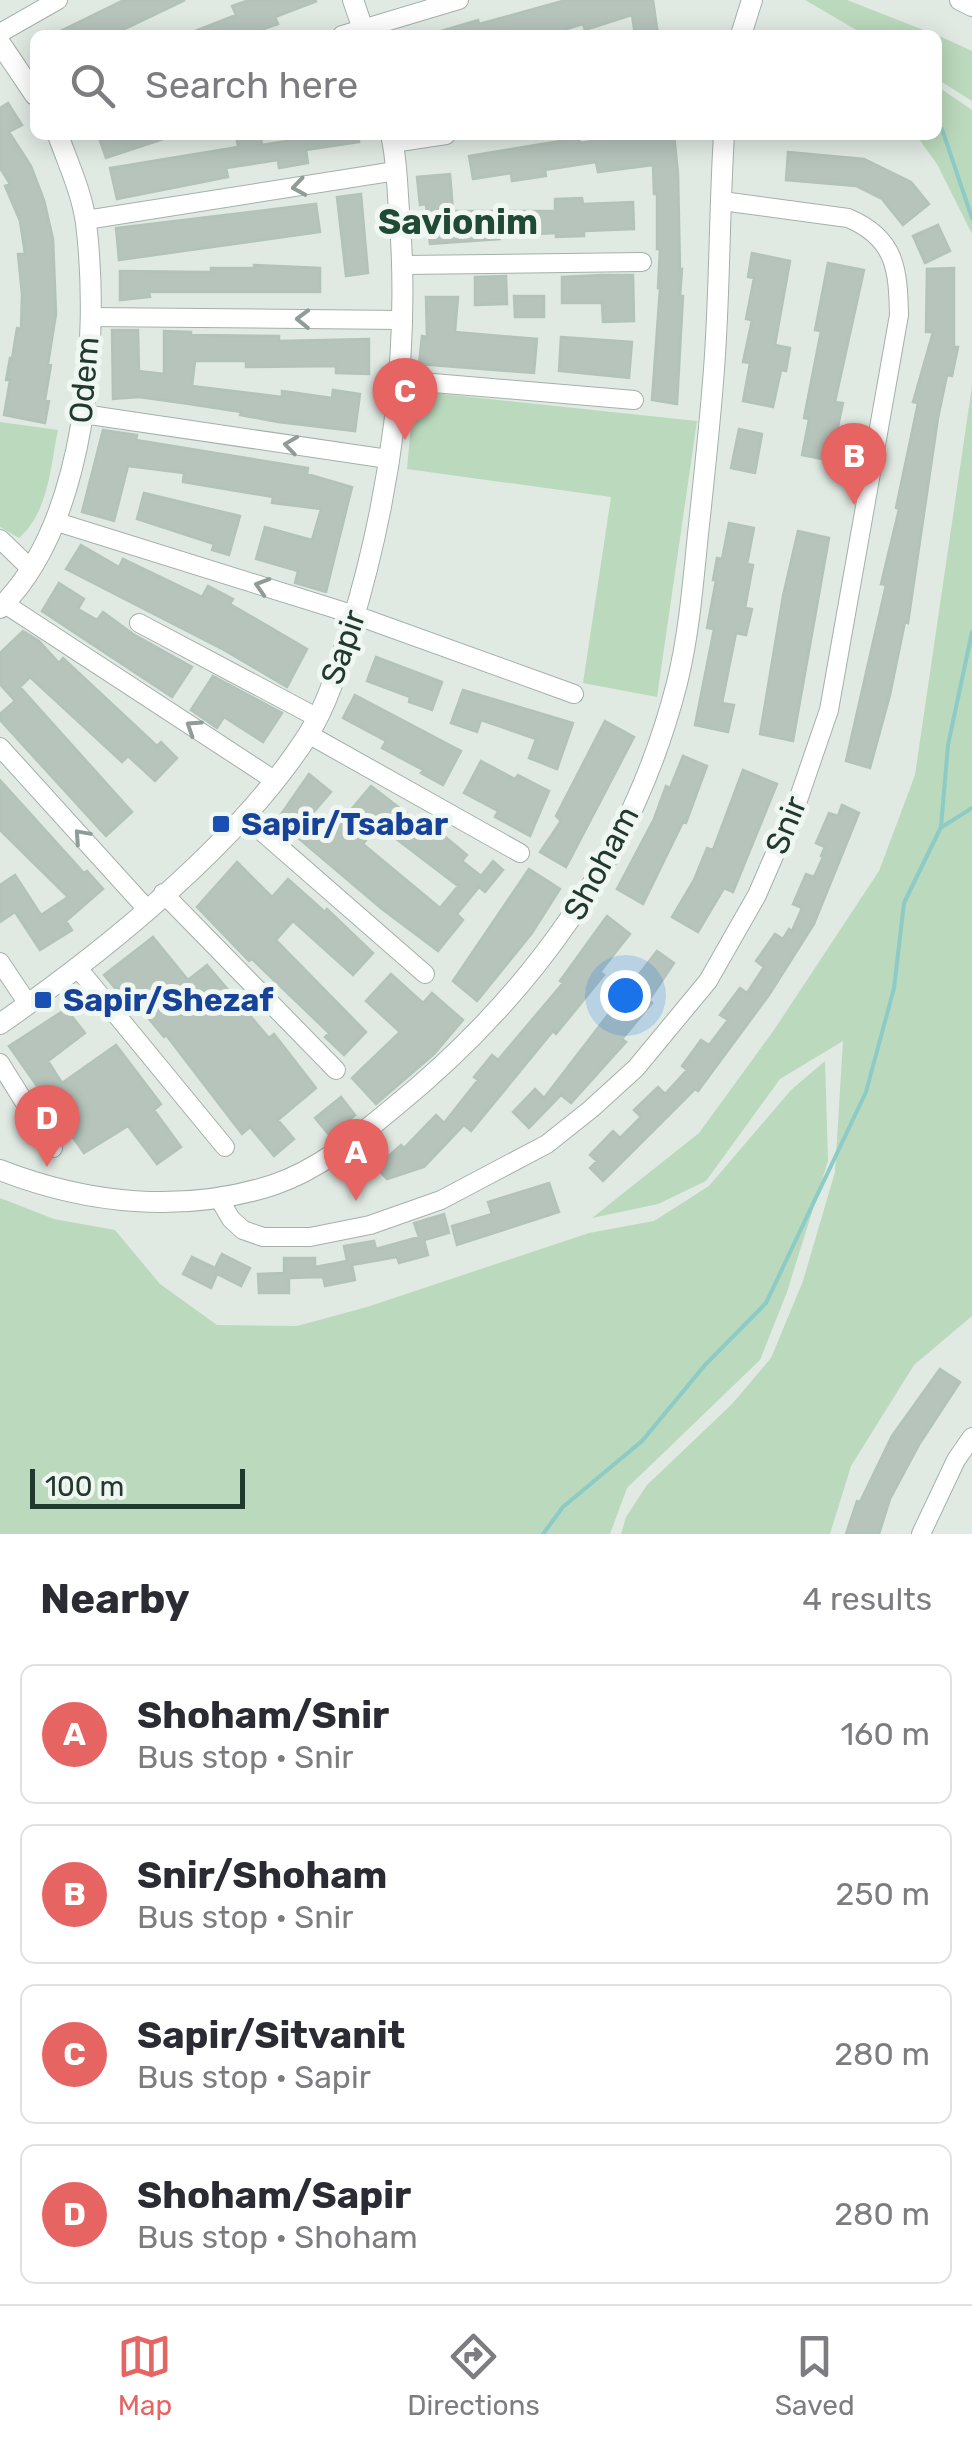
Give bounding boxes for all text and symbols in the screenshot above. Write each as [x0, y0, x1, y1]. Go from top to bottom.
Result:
search box [30, 30, 942, 140]
icon: search [65, 58, 120, 113]
text: Search here [145, 62, 358, 108]
one-way arrow [291, 175, 307, 196]
district label: Savionim [378, 201, 538, 243]
one-way arrow [295, 308, 310, 330]
street label: Odem [61, 335, 107, 425]
pin: C [372, 358, 438, 440]
pin: B [822, 422, 886, 505]
one-way arrow [283, 435, 299, 456]
one-way arrow [254, 577, 271, 598]
street label: Sapir [313, 605, 373, 689]
one-way arrow [185, 720, 203, 739]
street label: Snir [757, 790, 815, 860]
street label: Shoham [555, 800, 647, 926]
place label: Sapir/Tsabar [241, 805, 449, 843]
marker: Sapir/Tsabar [210, 813, 232, 835]
one-way arrow [75, 829, 93, 848]
your location [600, 970, 651, 1021]
place label: Sapir/Shezaf [63, 981, 274, 1019]
marker: Sapir/Shezaf [32, 989, 54, 1011]
pin: D [15, 1084, 80, 1167]
pin: A [324, 1118, 388, 1201]
scale bar [30, 1464, 245, 1508]
text: 100 m [45, 1470, 124, 1503]
text: Nearby [40, 1574, 190, 1624]
text: 4 results [802, 1580, 932, 1618]
text: Shoham/Snir [137, 1692, 389, 1738]
text: A [63, 1715, 86, 1753]
text: 160 m [840, 1715, 930, 1753]
text: Bus stop · Snir [137, 1738, 354, 1776]
text: Snir/Shoham [137, 1852, 387, 1898]
text: B [63, 1875, 86, 1913]
text: 250 m [836, 1875, 930, 1913]
text: Bus stop · Snir [137, 1898, 354, 1936]
text: Sapir/Sitvanit [137, 2012, 405, 2058]
text: C [63, 2035, 86, 2073]
text: 280 m [834, 2035, 930, 2073]
text: Bus stop · Sapir [137, 2058, 371, 2096]
text: Shoham/Sapir [137, 2172, 411, 2218]
text: D [63, 2195, 86, 2233]
text: 280 m [834, 2195, 930, 2233]
text: Bus stop · Shoham [137, 2218, 418, 2256]
tab: Map [117, 2329, 172, 2422]
tab: Directions [407, 2329, 540, 2422]
tab: Saved [775, 2329, 855, 2422]

